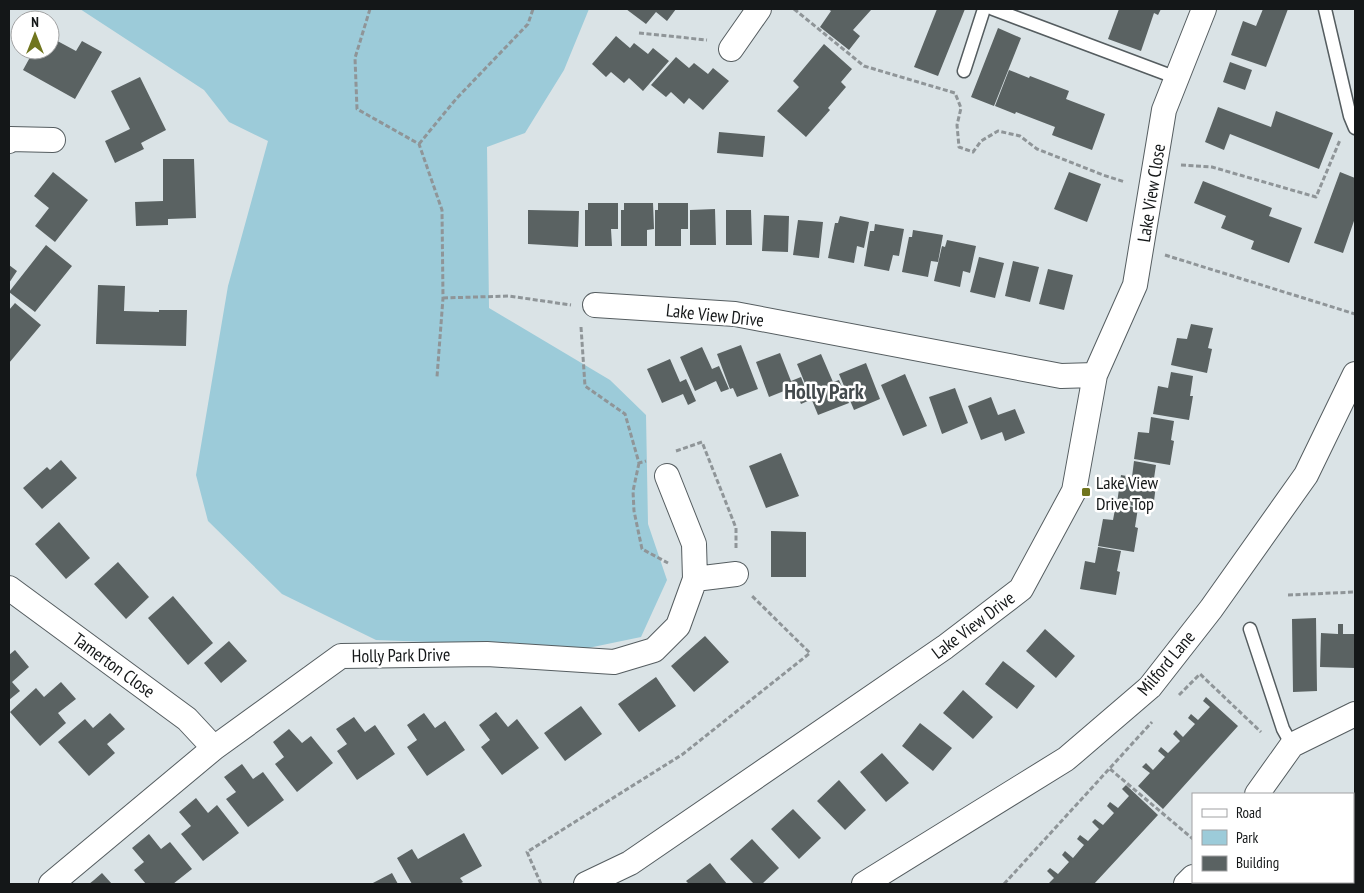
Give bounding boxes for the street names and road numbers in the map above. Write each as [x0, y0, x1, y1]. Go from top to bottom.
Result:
street label: Lake View Close [1132, 142, 1170, 244]
street label: Lake View Drive [665, 298, 765, 332]
street label: Lake View Drive [927, 586, 1019, 664]
street label: Milford Lane [1132, 626, 1200, 700]
street label: Tamerton Close [68, 627, 160, 703]
street label: Holly Park Drive [351, 643, 451, 667]

